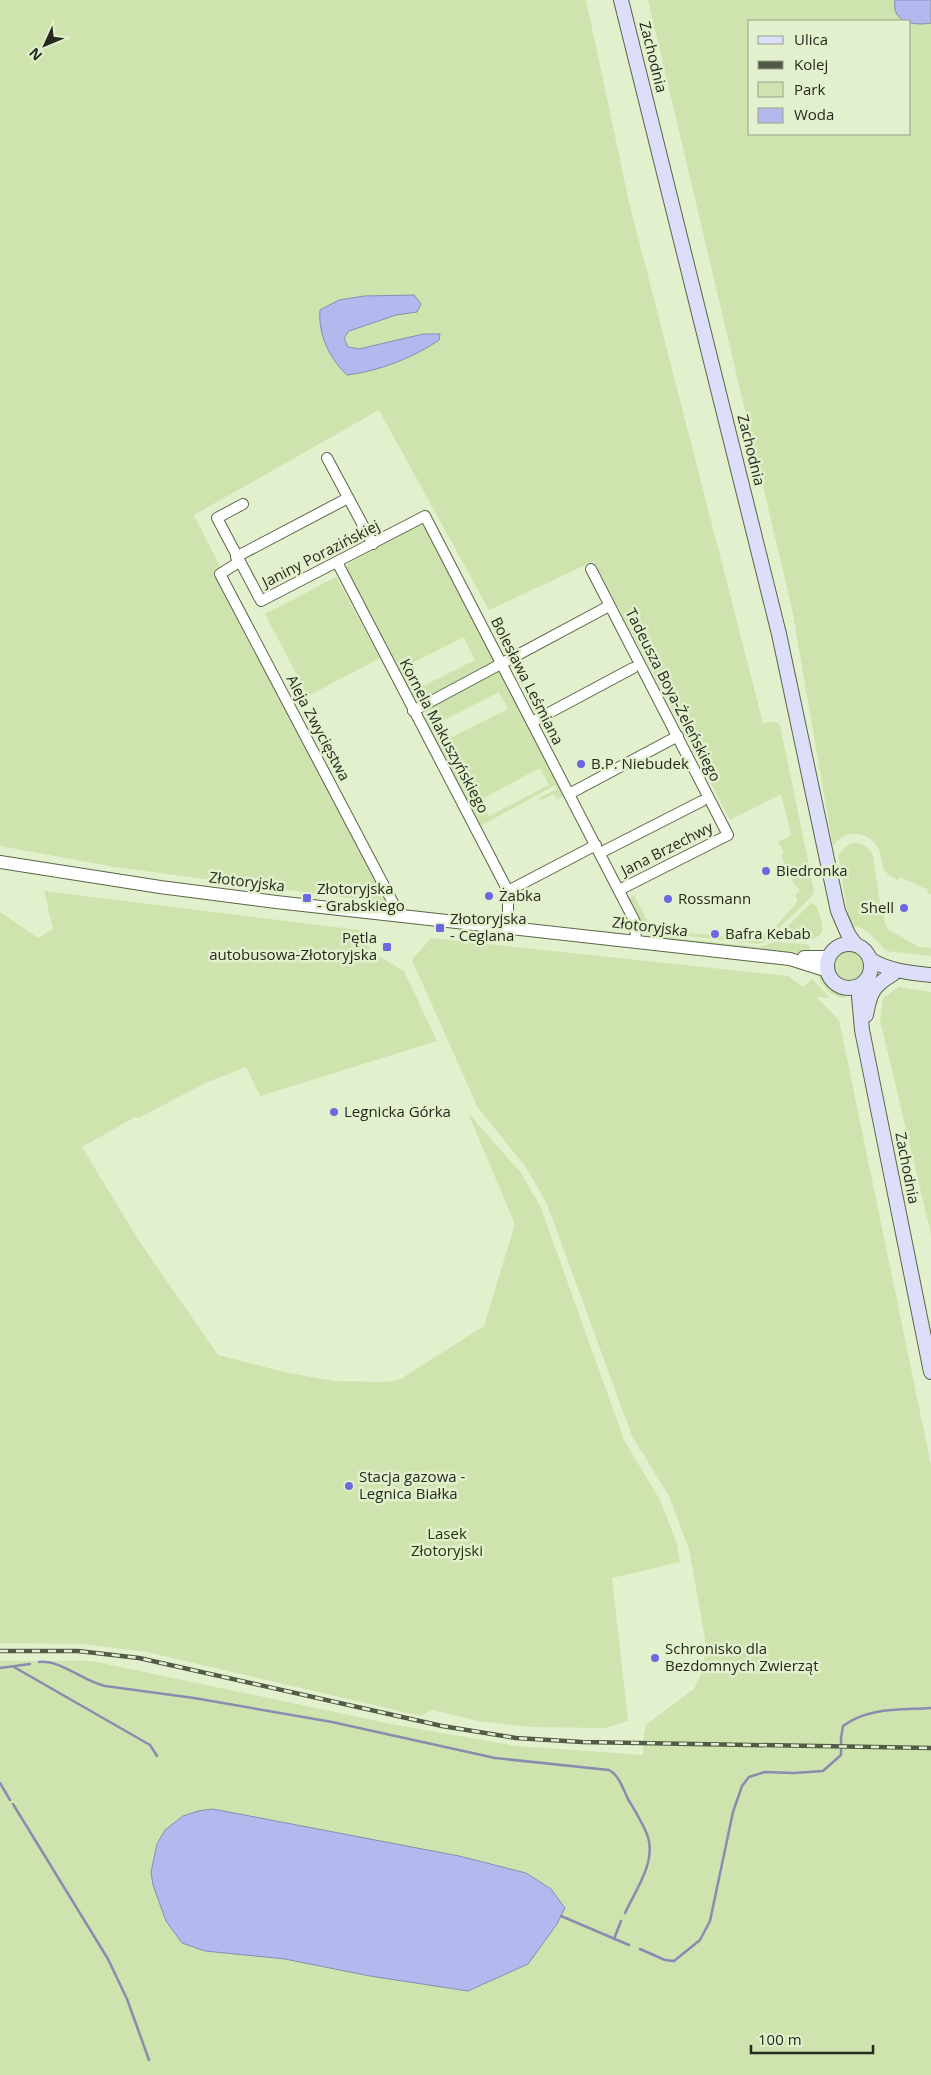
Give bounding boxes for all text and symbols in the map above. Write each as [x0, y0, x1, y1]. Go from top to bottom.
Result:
street label: Zachodnia [635, 19, 672, 95]
north arrow [20, 20, 70, 70]
legend [748, 20, 911, 135]
text: Ulica [794, 29, 828, 49]
text: N [24, 44, 46, 65]
text: Kolej [794, 54, 828, 74]
text: Park [794, 79, 825, 99]
text: Woda [794, 104, 834, 124]
street label: Zachodnia [733, 412, 770, 488]
street label: Janiny Porazińskiej [257, 515, 383, 592]
street label: Tadeusza Boya-Żeleńskiego [621, 604, 726, 785]
street label: Bolesława Leśmiana [487, 613, 569, 748]
street label: Kornela Makuszyńskiego [396, 655, 494, 816]
street label: Aleja Zwycięstwa [283, 671, 355, 784]
place label: B.P. Niebudek [591, 753, 689, 773]
marker: B.P. Niebudek [575, 758, 587, 770]
street label: Jana Brzechwy [615, 816, 716, 881]
place label: Biedronka [776, 860, 848, 880]
marker: Biedronka [760, 865, 772, 877]
street label: Złotoryjska [208, 866, 286, 896]
place label: Złotoryjska - Grabskiego [317, 878, 405, 915]
place label: Żabka [499, 885, 541, 905]
place label: Rossmann [678, 888, 751, 908]
marker: Żabka [483, 890, 495, 902]
marker: Złotoryjska - Grabskiego [301, 892, 313, 904]
marker: Rossmann [662, 893, 674, 905]
place label: Shell [861, 897, 894, 917]
marker: Shell [898, 902, 910, 914]
place label: Złotoryjska - Ceglana [450, 908, 527, 945]
street label: Złotoryjska [611, 911, 689, 941]
marker: Złotoryjska - Ceglana [434, 922, 446, 934]
place label: Bafra Kebab [725, 923, 811, 943]
place label: Pętla autobusowa-Złotoryjska [209, 927, 377, 964]
marker: Bafra Kebab [709, 928, 721, 940]
marker: Pętla autobusowa-Złotoryjska [381, 941, 393, 953]
place label: Legnicka Górka [344, 1101, 451, 1121]
marker: Legnicka Górka [328, 1106, 340, 1118]
street label: Zachodnia [891, 1130, 925, 1205]
place label: Stacja gazowa - Legnica Białka [359, 1466, 465, 1503]
marker: Stacja gazowa - Legnica Białka [343, 1480, 355, 1492]
park label: Lasek Złotoryjski [411, 1523, 483, 1560]
place label: Schronisko dla Bezdomnych Zwierząt [665, 1638, 819, 1675]
marker: Schronisko dla Bezdomnych Zwierząt [649, 1652, 661, 1664]
scale bar [751, 2022, 874, 2054]
text: 100 m [758, 2029, 802, 2049]

